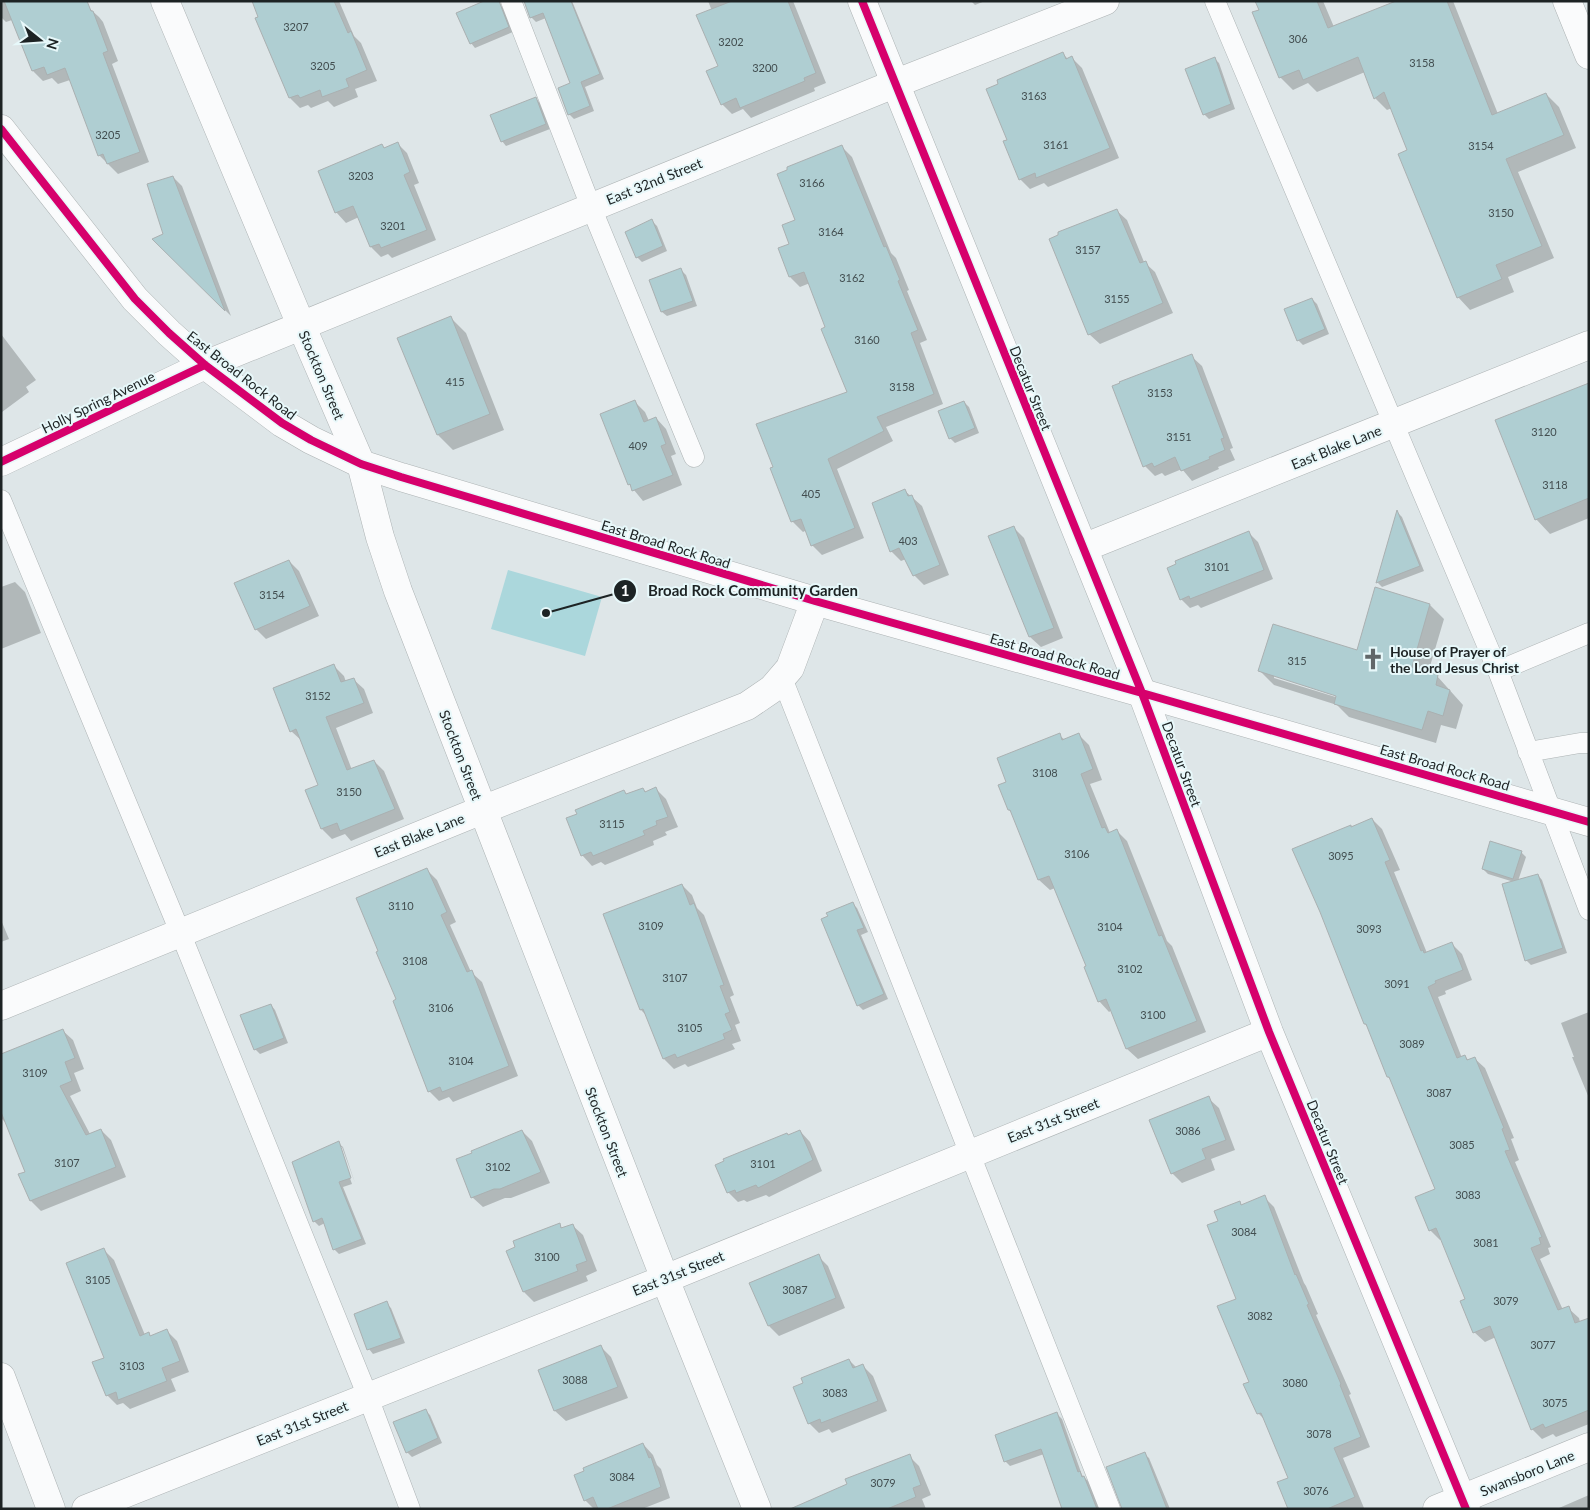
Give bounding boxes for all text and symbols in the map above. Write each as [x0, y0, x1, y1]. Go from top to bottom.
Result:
north arrow [15, 15, 65, 65]
house number: 3207 [283, 20, 309, 33]
house number: 306 [1288, 32, 1308, 45]
house number: 3202 [718, 35, 744, 48]
text: N [43, 36, 63, 52]
house number: 3158 [1409, 56, 1435, 69]
house number: 3205 [310, 59, 336, 72]
house number: 3200 [752, 61, 778, 74]
house number: 3163 [1021, 89, 1047, 102]
house number: 3205 [95, 128, 121, 141]
house number: 3161 [1043, 138, 1069, 151]
house number: 3154 [1468, 139, 1494, 152]
street label: East 32nd Street [604, 154, 704, 208]
house number: 3203 [348, 169, 374, 182]
house number: 3166 [799, 176, 825, 189]
house number: 3150 [1488, 206, 1514, 219]
house number: 3201 [380, 219, 406, 232]
house number: 3164 [818, 225, 844, 238]
house number: 3157 [1075, 243, 1101, 256]
house number: 3162 [839, 271, 865, 284]
house number: 3155 [1104, 292, 1130, 305]
street label: East Broad Rock Road [184, 327, 300, 423]
street label: Stockton Street [296, 328, 348, 422]
house number: 3160 [854, 333, 880, 346]
street label: Decatur Street [1006, 343, 1056, 433]
street label: Holly Spring Avenue [39, 367, 157, 437]
house number: 415 [445, 375, 465, 388]
house number: 3158 [889, 380, 915, 393]
house number: 3153 [1147, 386, 1173, 399]
street label: East Blake Lane [1288, 421, 1384, 473]
house number: 3120 [1531, 425, 1557, 438]
house number: 3151 [1166, 430, 1192, 443]
house number: 409 [628, 439, 648, 452]
house number: 3118 [1542, 478, 1568, 491]
house number: 405 [801, 487, 821, 500]
street label: East Broad Rock Road [599, 516, 733, 572]
house number: 403 [898, 534, 918, 547]
house number: 3101 [1204, 560, 1230, 573]
callout: Broad Rock Community Garden [612, 576, 868, 606]
text: 1 [621, 581, 629, 599]
text: Broad Rock Community Garden [648, 581, 858, 599]
house number: 3154 [259, 588, 285, 601]
street label: East Broad Rock Road [988, 629, 1122, 683]
place label: House of Prayer of the Lord Jesus Christ [1390, 643, 1520, 676]
church icon: House of Prayer of the Lord Jesus Christ [1360, 646, 1386, 672]
house number: 315 [1287, 654, 1307, 667]
house number: 3152 [305, 689, 331, 702]
street label: Stockton Street [436, 708, 486, 802]
street label: Decatur Street [1159, 719, 1205, 809]
street label: East Broad Rock Road [1378, 740, 1512, 794]
house number: 3108 [1032, 766, 1058, 779]
house number: 3150 [336, 785, 362, 798]
street label: East Blake Lane [371, 809, 467, 861]
house number: 3115 [599, 817, 625, 830]
house number: 3106 [1064, 847, 1090, 860]
house number: 3095 [1328, 849, 1354, 862]
house number: 3110 [388, 899, 414, 912]
house number: 3109 [638, 919, 664, 932]
house number: 3104 [1097, 920, 1123, 933]
house number: 3093 [1356, 922, 1382, 935]
house number: 3108 [402, 954, 428, 967]
house number: 3102 [1117, 962, 1143, 975]
house number: 3107 [662, 971, 688, 984]
house number: 3091 [1384, 977, 1410, 990]
house number: 3106 [428, 1001, 454, 1014]
house number: 3100 [1140, 1008, 1166, 1021]
house number: 3105 [677, 1021, 703, 1034]
house number: 3089 [1399, 1037, 1425, 1050]
house number: 3104 [448, 1054, 474, 1067]
house number: 3109 [22, 1066, 48, 1079]
street label: Stockton Street [582, 1085, 632, 1179]
house number: 3087 [1426, 1086, 1452, 1099]
street label: East 31st Street [1005, 1094, 1101, 1146]
street label: Decatur Street [1303, 1097, 1353, 1187]
house number: 3086 [1175, 1124, 1201, 1137]
house number: 3085 [1449, 1138, 1475, 1151]
house number: 3107 [54, 1156, 80, 1169]
house number: 3101 [750, 1157, 776, 1170]
house number: 3102 [485, 1160, 511, 1173]
house number: 3083 [1455, 1188, 1481, 1201]
house number: 3084 [1231, 1225, 1257, 1238]
house number: 3081 [1473, 1236, 1499, 1249]
street label: East 31st Street [630, 1247, 726, 1299]
house number: 3100 [534, 1250, 560, 1263]
house number: 3105 [85, 1273, 111, 1286]
house number: 3087 [782, 1283, 808, 1296]
house number: 3079 [1493, 1294, 1519, 1307]
house number: 3082 [1247, 1309, 1273, 1322]
house number: 3077 [1530, 1338, 1556, 1351]
house number: 3103 [119, 1359, 145, 1372]
house number: 3088 [562, 1373, 588, 1386]
house number: 3080 [1282, 1376, 1308, 1389]
house number: 3083 [822, 1386, 848, 1399]
house number: 3075 [1542, 1396, 1568, 1409]
street label: East 31st Street [254, 1397, 350, 1449]
house number: 3078 [1306, 1427, 1332, 1440]
street label: Swansboro Lane [1477, 1446, 1577, 1500]
house number: 3084 [609, 1470, 635, 1483]
house number: 3079 [870, 1476, 896, 1489]
house number: 3076 [1303, 1484, 1329, 1497]

